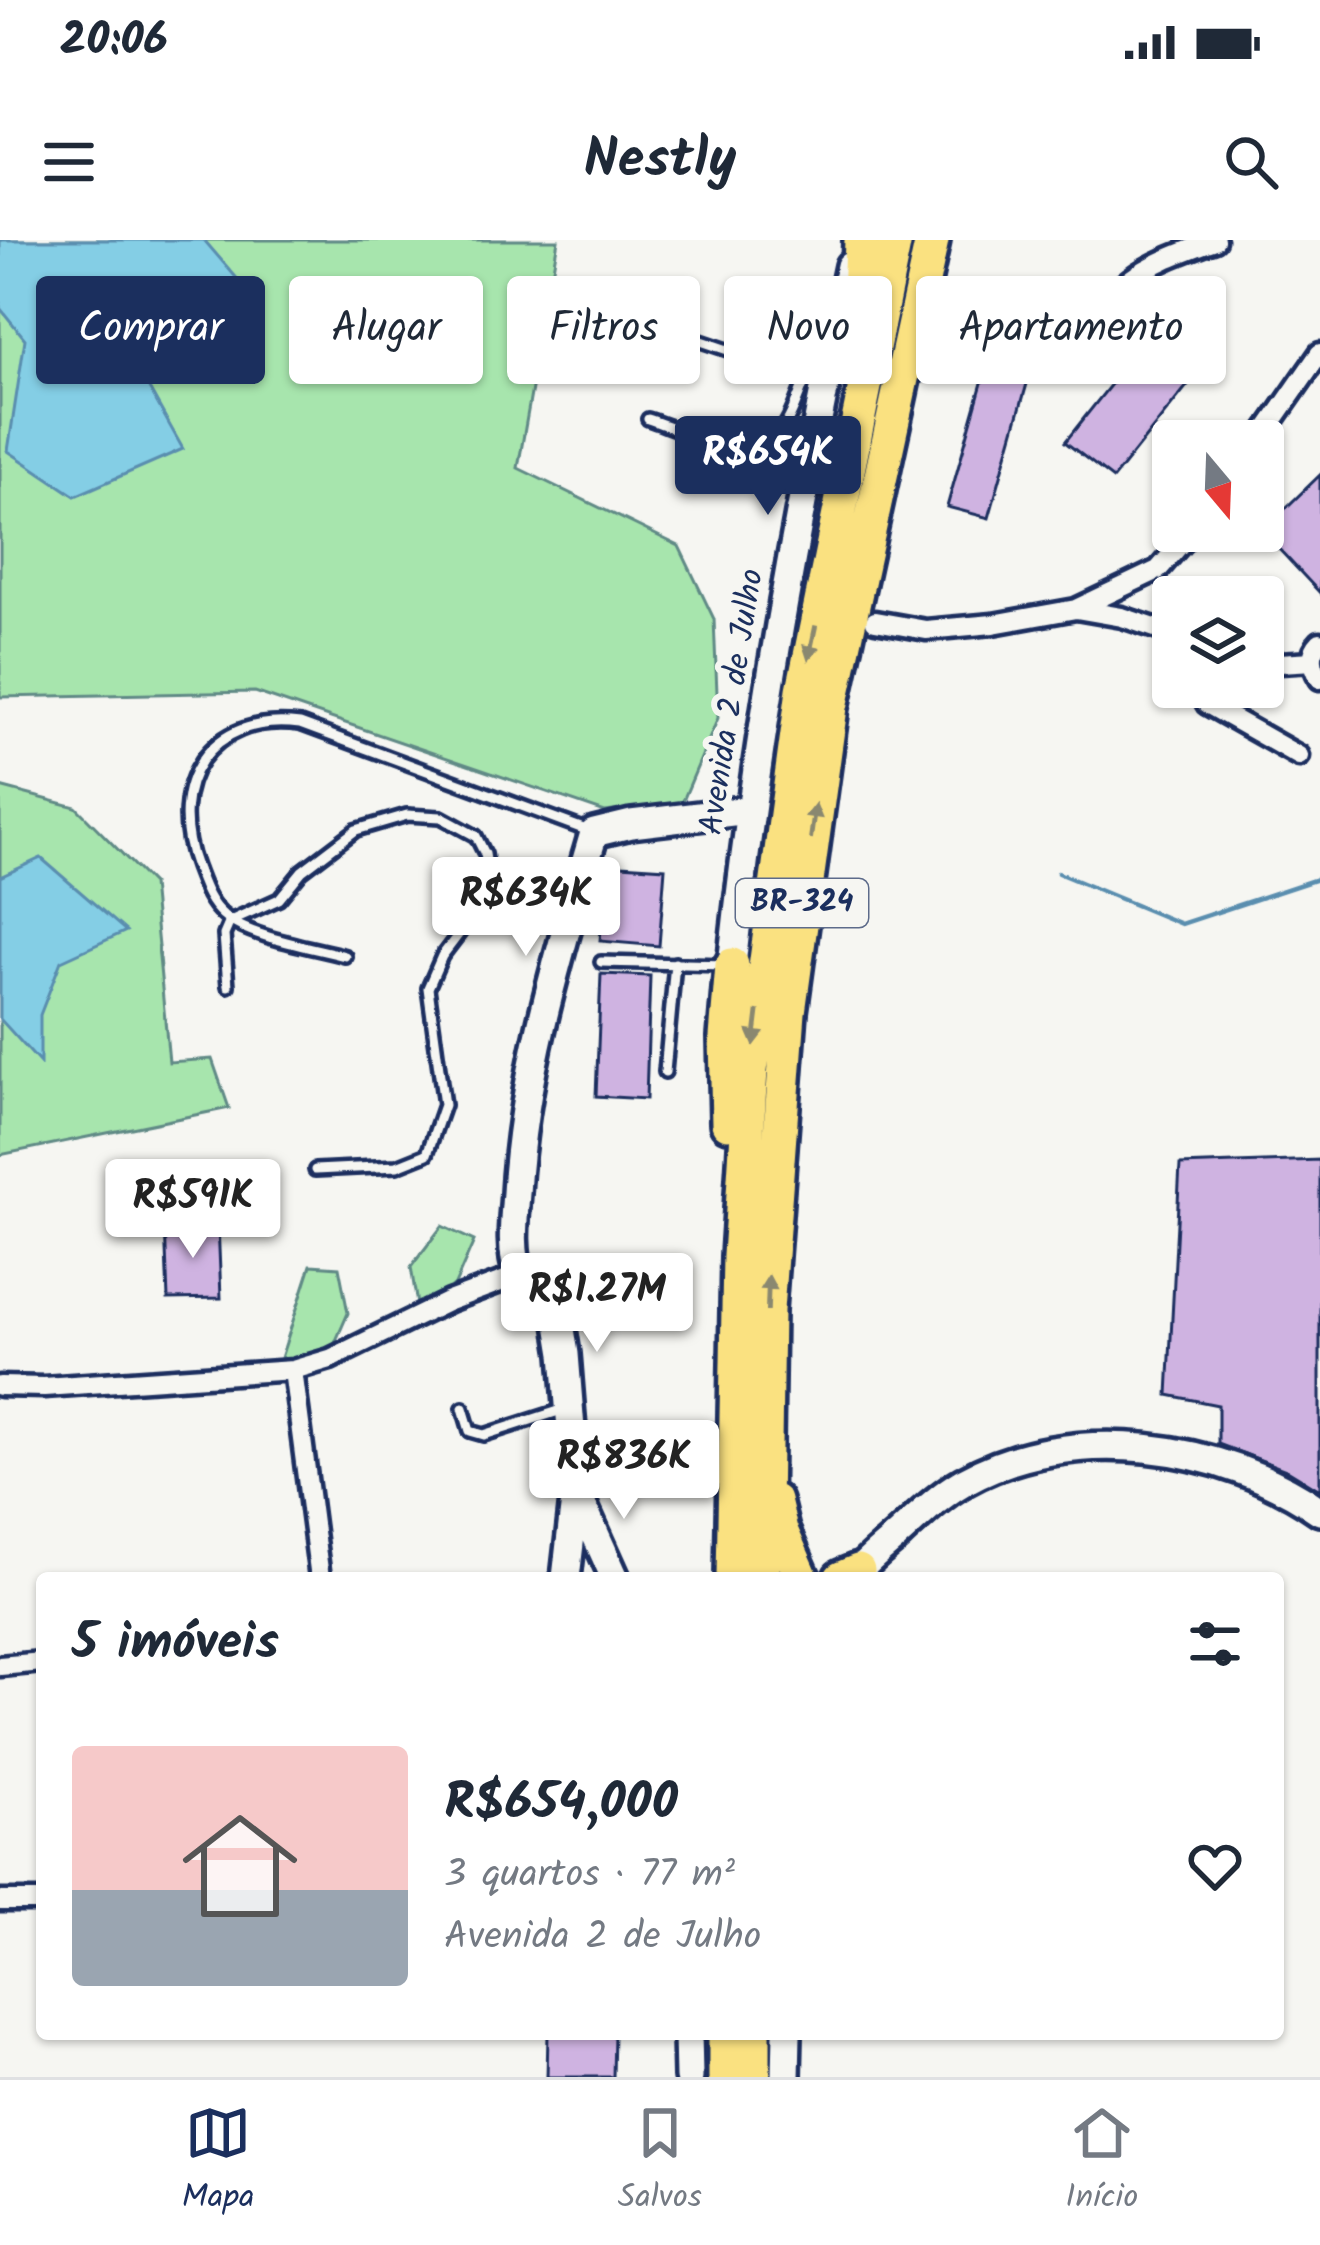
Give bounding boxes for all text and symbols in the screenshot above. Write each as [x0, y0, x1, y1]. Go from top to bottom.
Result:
text: 20:06 [60, 6, 168, 78]
text: Nestly [584, 119, 736, 205]
icon: menu [36, 129, 102, 195]
icon: search [1218, 129, 1284, 195]
chip: Comprar [36, 276, 265, 384]
chip: Alugar [289, 276, 483, 384]
chip: Filtros [507, 276, 700, 384]
chip: Novo [724, 276, 892, 384]
chip: Apartamento [916, 276, 1226, 384]
pin: R$654K [670, 416, 866, 518]
north arrow [1152, 420, 1284, 552]
map controls [1152, 420, 1284, 708]
text: R$654K [702, 424, 834, 486]
street label: Avenida 2 de Julho [686, 565, 780, 839]
button: layers [1152, 576, 1284, 708]
one-way arrow [802, 624, 821, 662]
one-way arrow [804, 802, 823, 840]
pin: R$634K [428, 857, 624, 959]
text: R$634K [459, 865, 593, 927]
road number: BR-324 [736, 879, 868, 927]
one-way arrow [746, 1010, 765, 1047]
pin: R$591K [95, 1159, 291, 1261]
text: R$591K [132, 1167, 254, 1229]
pin: R$1.27M [486, 1253, 708, 1355]
text: R$1.27M [528, 1261, 666, 1323]
one-way arrow [759, 1273, 778, 1311]
pin: R$836K [526, 1420, 722, 1522]
text: R$836K [556, 1428, 692, 1490]
text: 5 imóveis [72, 1604, 279, 1685]
icon: filters [1182, 1611, 1248, 1677]
text: R$654,000 [444, 1764, 678, 1845]
icon: home [168, 1794, 312, 1938]
icon: heart [1182, 1833, 1248, 1899]
text: 3 quartos · 77 m² [444, 1845, 735, 1907]
text: Avenida 2 de Julho [444, 1907, 761, 1969]
tab: Mapa [182, 2100, 254, 2225]
tab: Salvos [618, 2100, 702, 2225]
tab: Início [1065, 2100, 1138, 2225]

